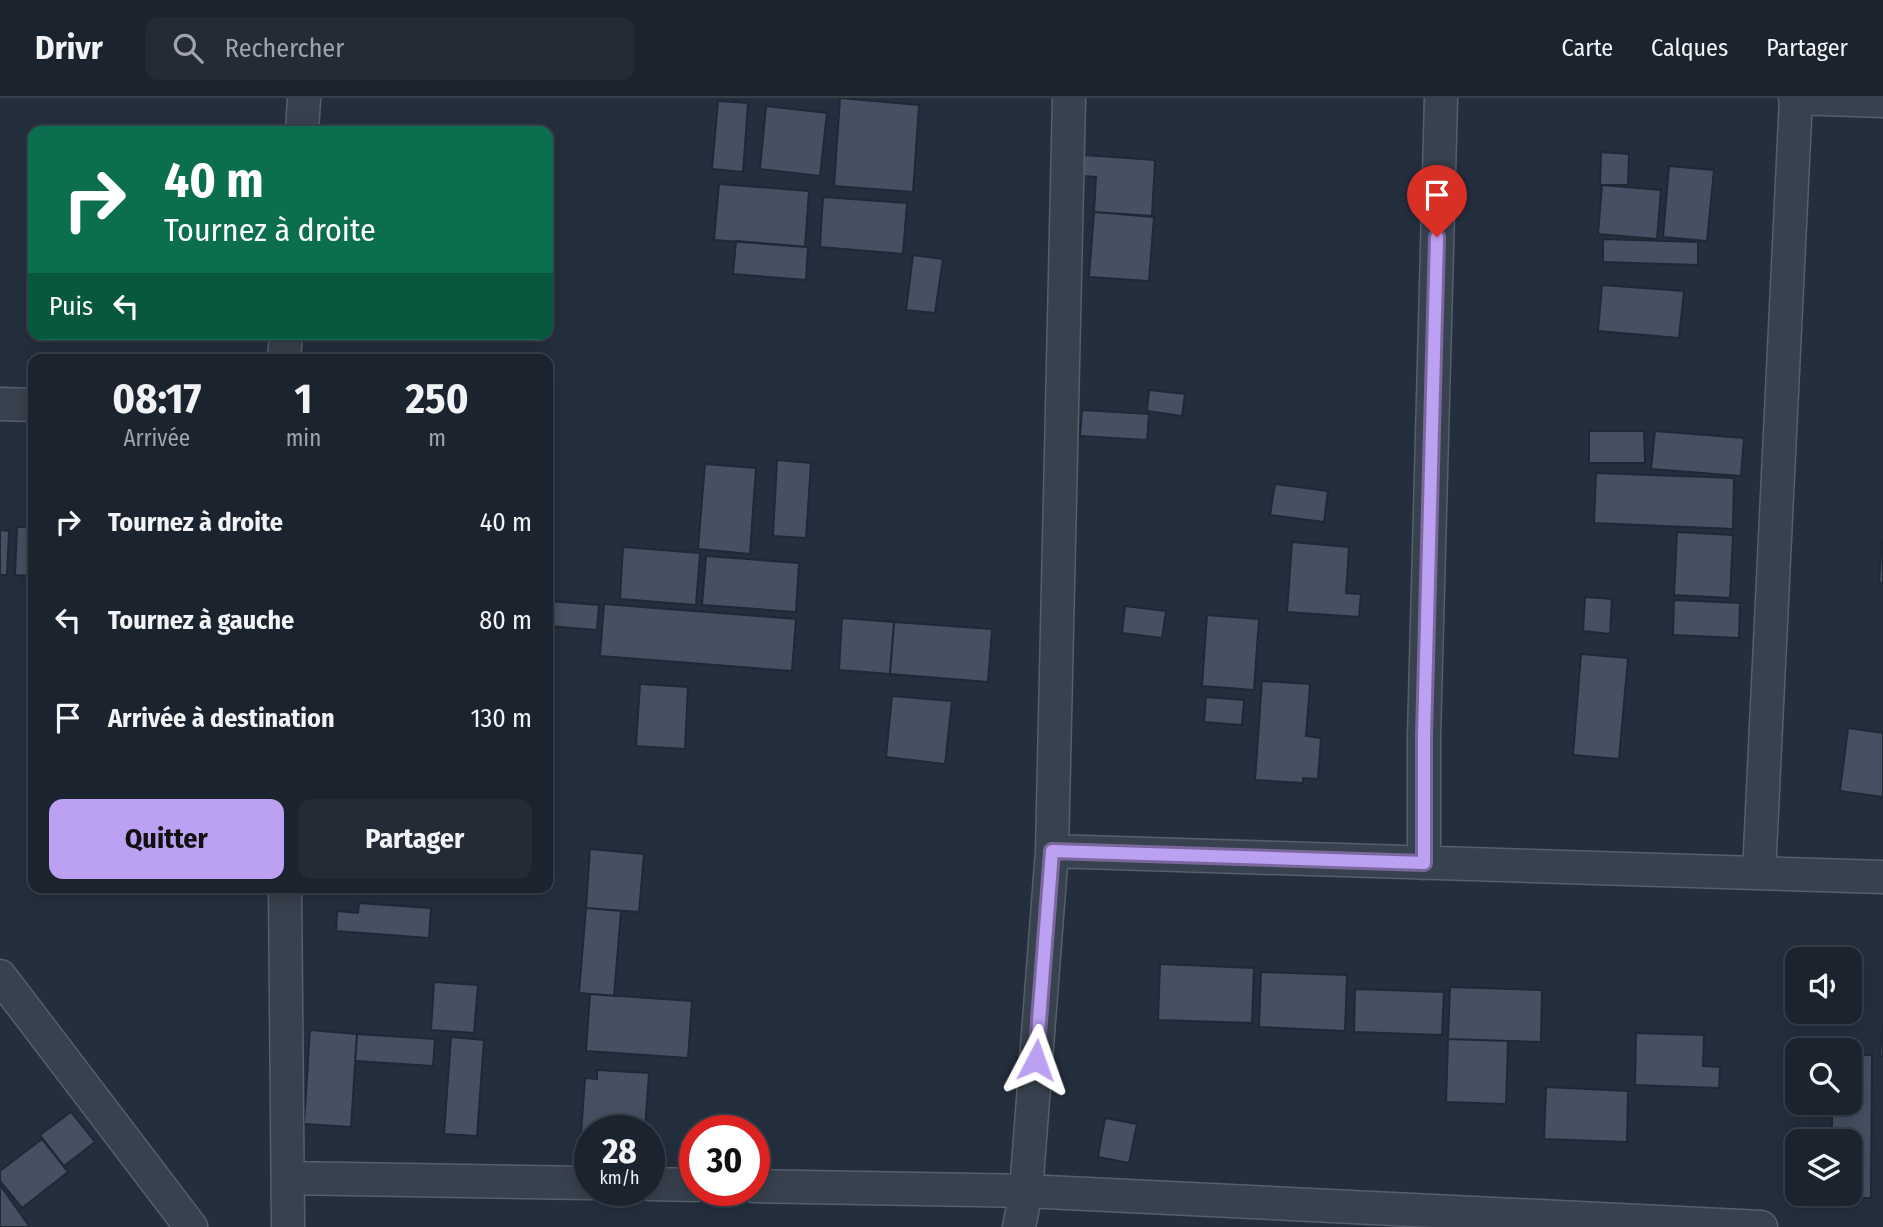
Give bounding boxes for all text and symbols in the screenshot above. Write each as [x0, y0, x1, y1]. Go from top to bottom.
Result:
search box [145, 17, 635, 80]
text: Drivr [35, 28, 103, 68]
icon: search [169, 29, 207, 67]
text: Rechercher [225, 33, 344, 64]
text: Carte [1562, 34, 1613, 62]
text: Calques [1651, 34, 1728, 62]
text: Partager [1766, 34, 1848, 62]
text: 40 m [164, 151, 264, 210]
icon: right [49, 154, 140, 245]
pin [1407, 165, 1467, 237]
icon: arrive [1418, 176, 1456, 214]
text: Tournez à droite [164, 211, 376, 249]
icon: left [107, 287, 145, 325]
text: Puis [49, 291, 93, 322]
text: 08:17 [112, 374, 201, 424]
text: 1 [295, 374, 312, 424]
text: 250 [406, 374, 469, 424]
text: Arrivée [123, 424, 190, 452]
text: min [286, 424, 321, 452]
text: m [428, 424, 446, 452]
icon: right [49, 503, 87, 541]
text: Tournez à droite [108, 507, 283, 538]
text: 40 m [480, 507, 532, 538]
icon: left [49, 601, 87, 639]
text: Tournez à gauche [108, 605, 294, 636]
text: 80 m [479, 605, 532, 636]
icon: arrive [49, 699, 87, 737]
text: Arrivée à destination [108, 703, 335, 734]
text: 130 m [470, 703, 532, 734]
button: Quitter [49, 799, 284, 879]
button: Partager [298, 799, 532, 879]
map controls [1785, 947, 1862, 1206]
button: sound [1785, 947, 1862, 1024]
position arrow [999, 1023, 1073, 1097]
button: search [1785, 1038, 1862, 1115]
speed limit sign: 30 [679, 1115, 770, 1206]
button: layers [1785, 1129, 1862, 1206]
text: 28 [602, 1130, 637, 1172]
text: km/h [599, 1167, 640, 1189]

